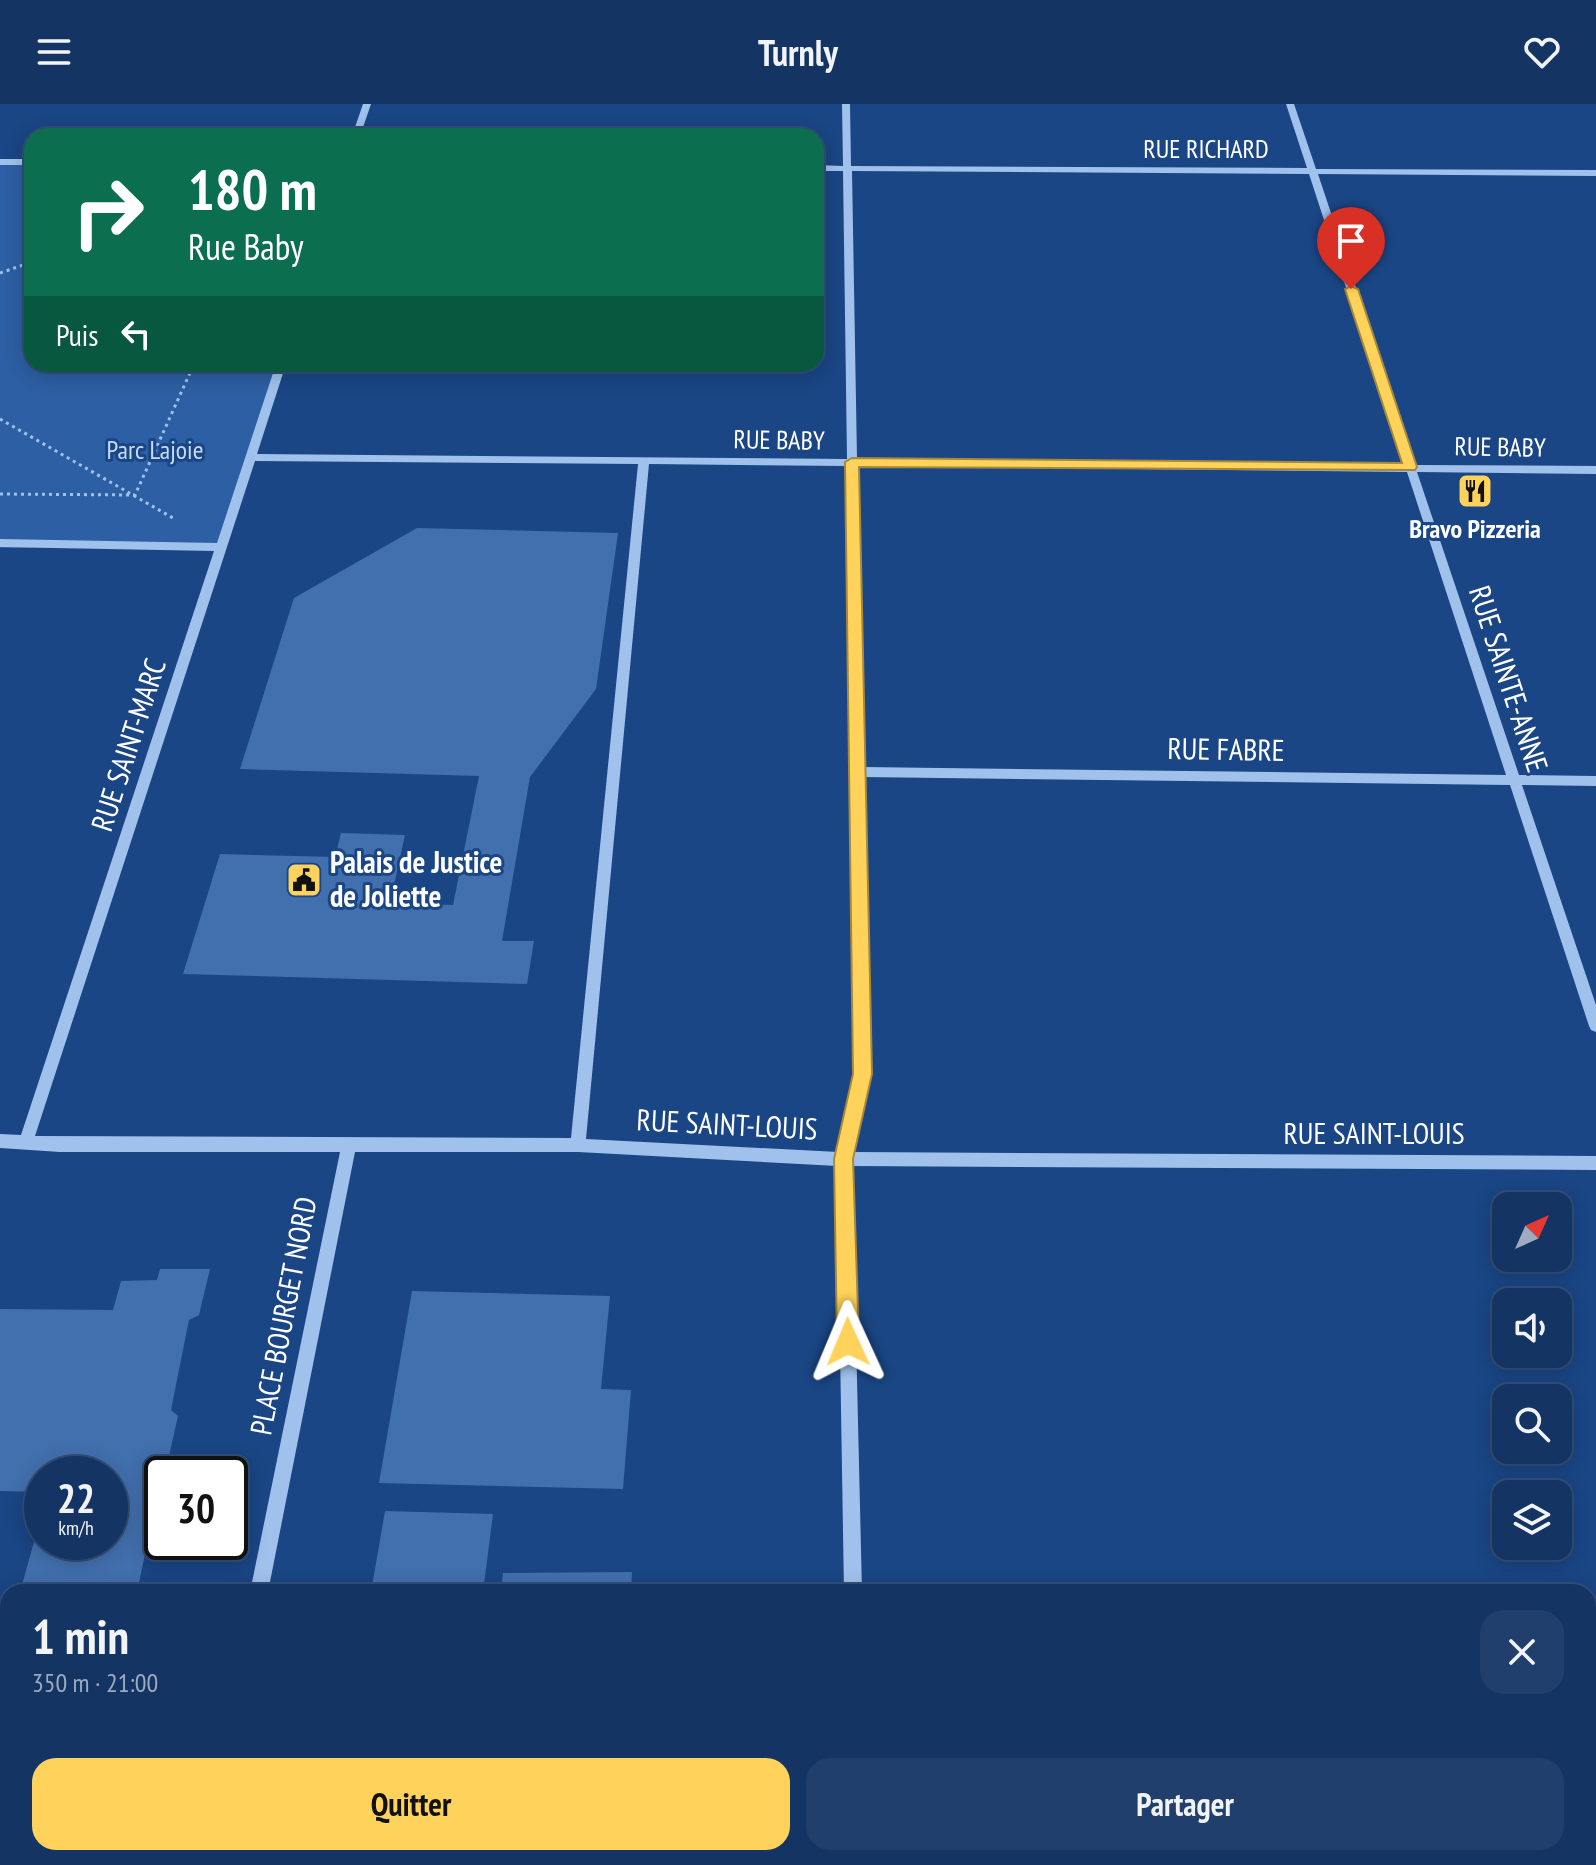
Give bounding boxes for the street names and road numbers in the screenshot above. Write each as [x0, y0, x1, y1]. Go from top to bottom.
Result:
street label: RUE RICHARD [1143, 132, 1269, 165]
street label: RUE BABY [733, 422, 825, 457]
street label: RUE BABY [1454, 429, 1546, 464]
street label: RUE SAINTE-ANNE [1461, 580, 1558, 777]
street label: RUE SAINT-MARC [81, 653, 174, 836]
street label: RUE FABRE [1167, 728, 1285, 769]
street label: RUE SAINT-LOUIS [636, 1099, 819, 1148]
street label: RUE SAINT-LOUIS [1283, 1113, 1465, 1152]
street label: PLACE BOURGET NORD [240, 1193, 325, 1438]

